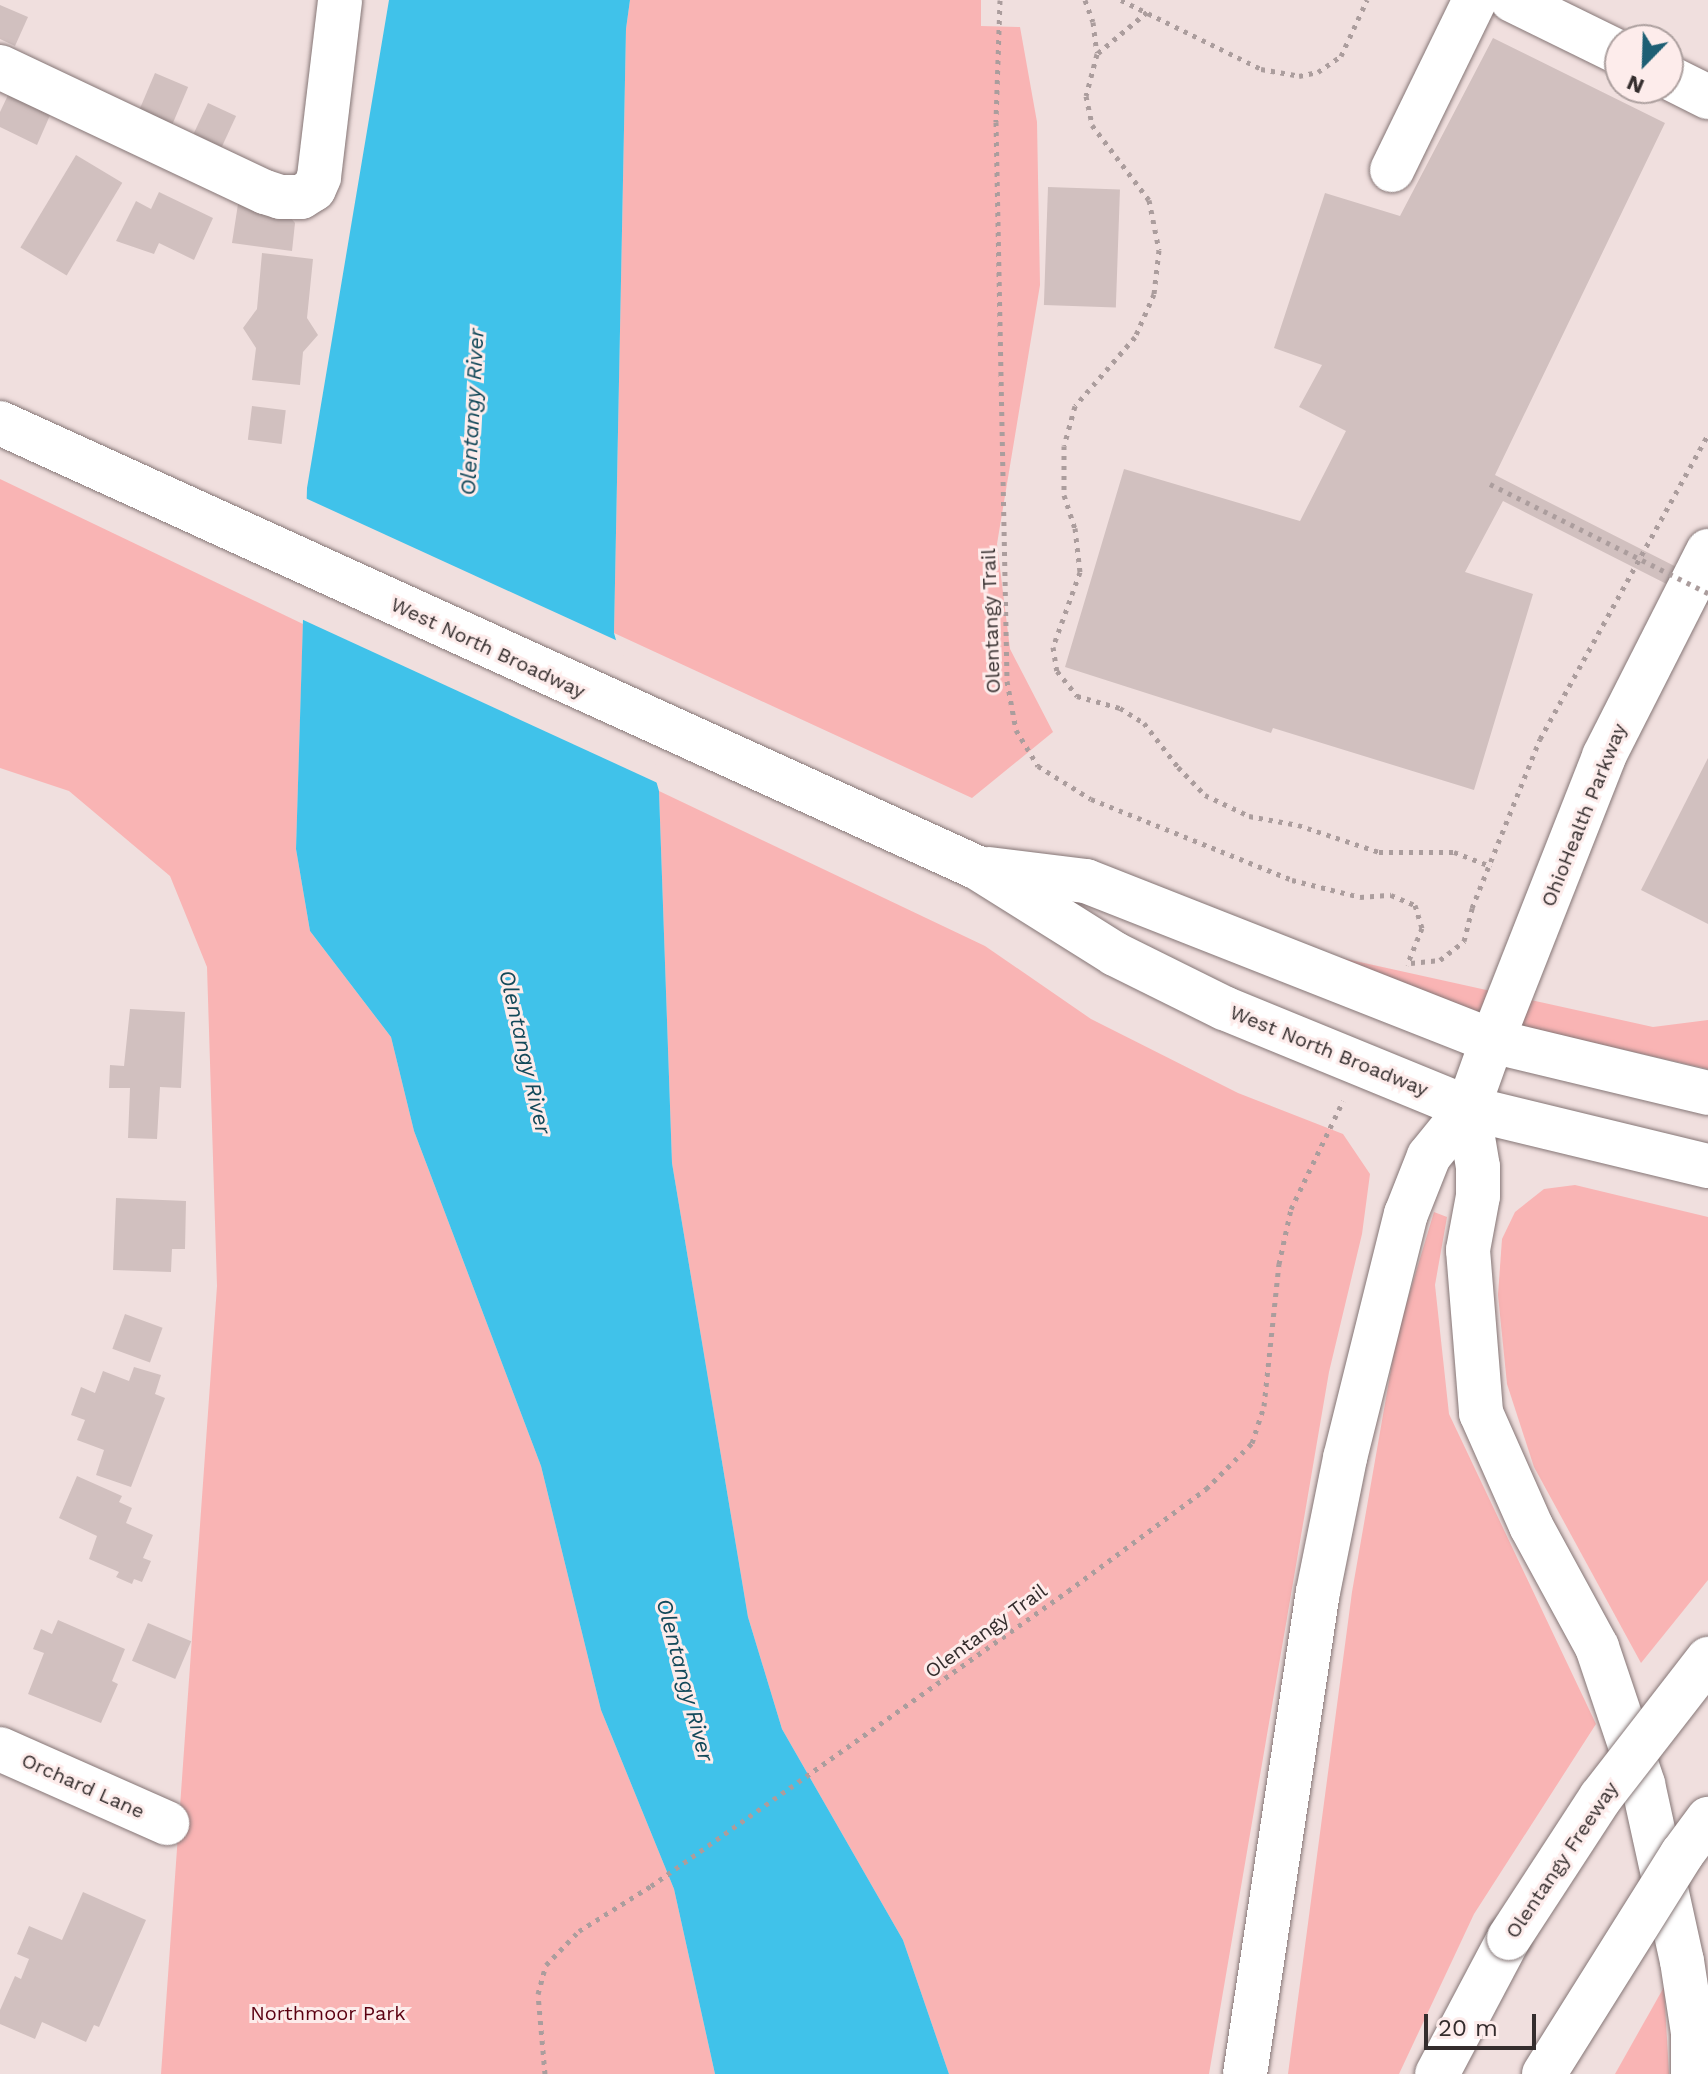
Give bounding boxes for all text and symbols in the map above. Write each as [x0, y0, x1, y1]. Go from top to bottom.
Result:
north arrow [1604, 24, 1684, 104]
text: N [1623, 70, 1648, 99]
water label: Olentangy River [454, 327, 490, 497]
street label: Olentangy Trail [976, 548, 1006, 694]
street label: West North Broadway [387, 592, 589, 704]
street label: OhioHealth Parkway [1536, 720, 1632, 910]
water label: Olentangy River [493, 967, 557, 1137]
street label: West North Broadway [1226, 1000, 1432, 1102]
street label: Olentangy Trail [920, 1578, 1052, 1684]
water label: Olentangy River [651, 1595, 719, 1765]
street label: Orchard Lane [18, 1748, 148, 1824]
street label: Olentangy Freeway [1501, 1777, 1623, 1943]
scale bar [1428, 1998, 1540, 2048]
park label: Northmoor Park [250, 2001, 406, 2025]
text: 20 m [1438, 2014, 1498, 2042]

